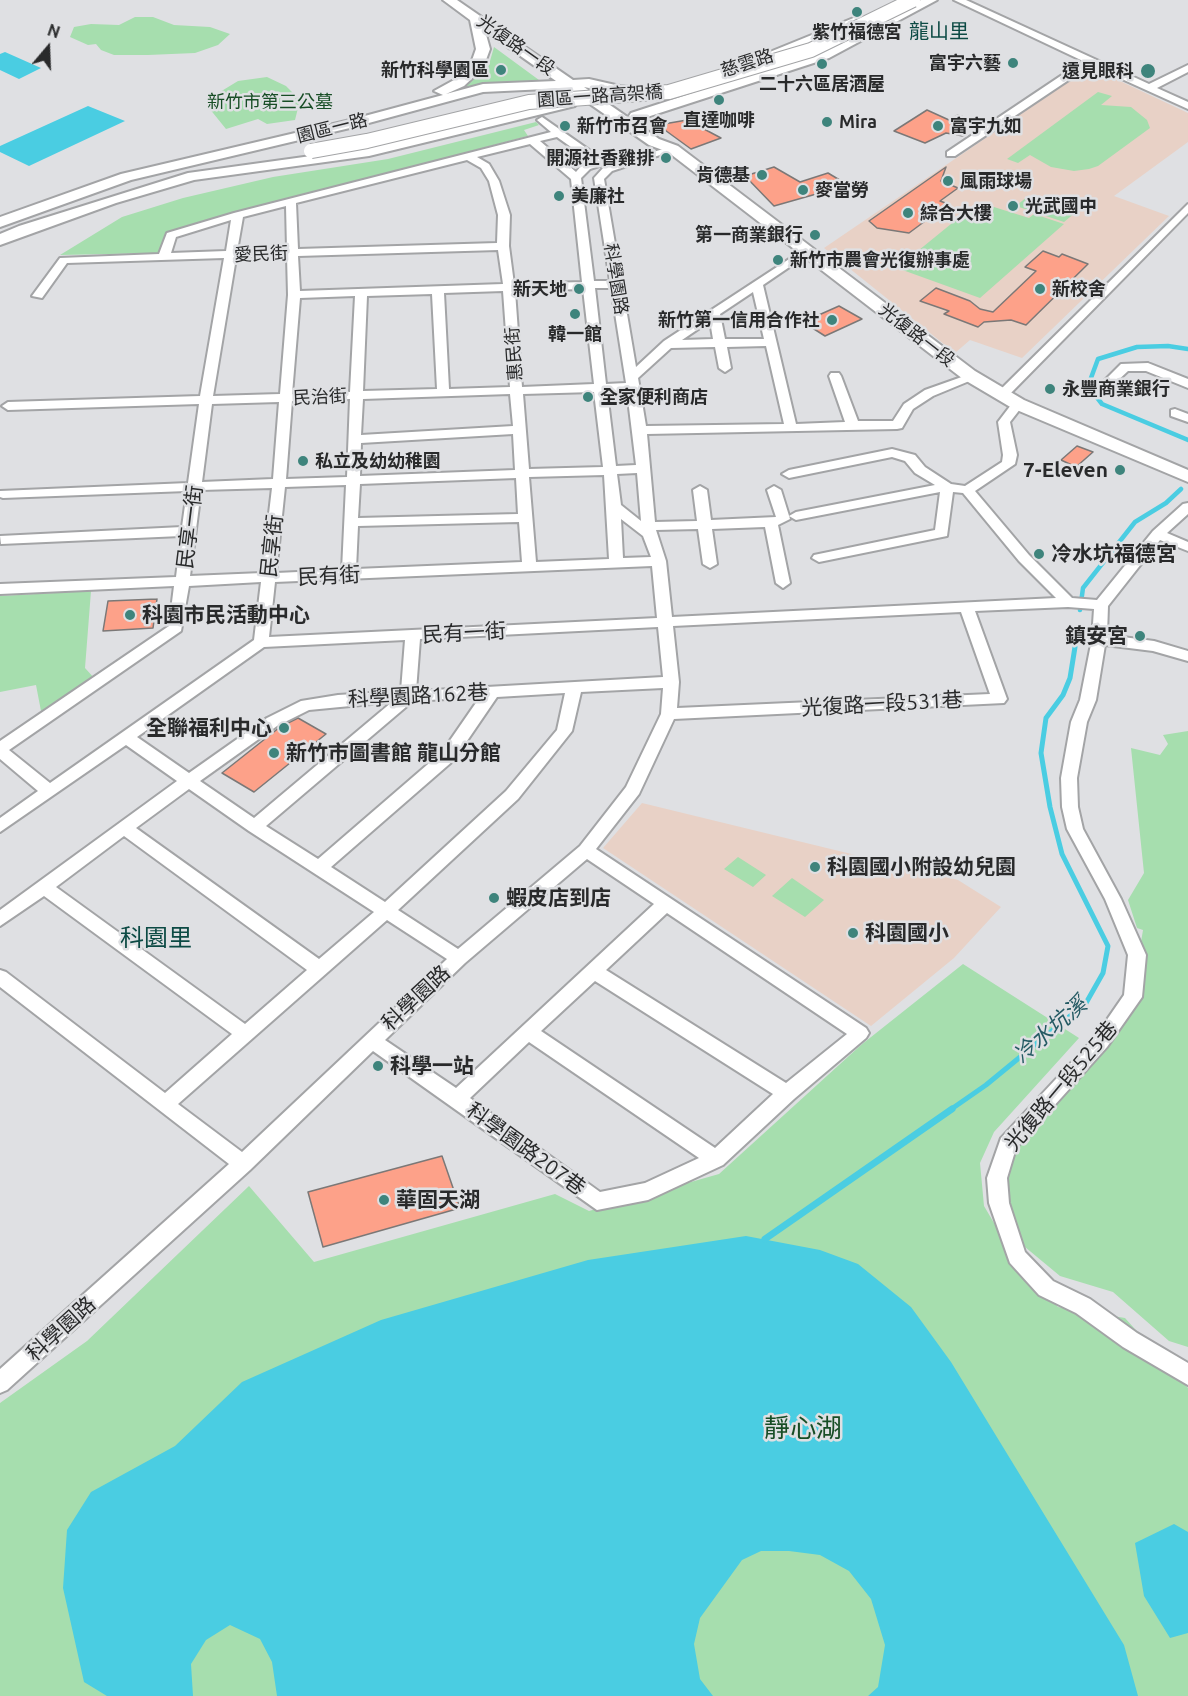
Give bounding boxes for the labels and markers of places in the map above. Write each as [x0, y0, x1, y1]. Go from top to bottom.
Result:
marker: 紫竹福德宮 [850, 5, 864, 19]
place label: 紫竹福德宮 [812, 21, 902, 43]
place label: 富宇六藝 [929, 52, 1001, 74]
marker: 富宇六藝 [1006, 56, 1020, 70]
marker: 二十六區居酒屋 [815, 57, 829, 71]
place label: 新竹科學園區 [381, 59, 489, 81]
place label: 遠見眼科 [1062, 60, 1134, 82]
marker: 遠見眼科 [1139, 62, 1157, 80]
marker: 新竹科學園區 [494, 63, 508, 77]
place label: 二十六區居酒屋 [759, 73, 885, 95]
marker: 直達咖啡 [712, 93, 726, 107]
place label: 直達咖啡 [683, 109, 755, 131]
place label: Mira [839, 111, 877, 133]
place label: 新竹市召會 [577, 115, 667, 137]
marker: Mira [820, 115, 834, 129]
place label: 富宇九如 [950, 115, 1022, 137]
marker: 新竹市召會 [558, 119, 572, 133]
marker: 富宇九如 [931, 119, 945, 133]
place label: 開源社香雞排 [546, 147, 654, 169]
marker: 開源社香雞排 [659, 151, 673, 165]
place label: 肯德基 [696, 164, 750, 186]
marker: 肯德基 [755, 168, 769, 182]
place label: 風雨球場 [960, 170, 1032, 192]
marker: 風雨球場 [941, 174, 955, 188]
place label: 麥當勞 [815, 179, 869, 201]
marker: 麥當勞 [796, 183, 810, 197]
place label: 美廉社 [571, 185, 625, 207]
marker: 美廉社 [552, 189, 566, 203]
place label: 光武國中 [1025, 195, 1097, 217]
marker: 光武國中 [1006, 199, 1020, 213]
place label: 綜合大樓 [920, 202, 992, 224]
marker: 綜合大樓 [901, 206, 915, 220]
place label: 第一商業銀行 [695, 224, 803, 246]
marker: 第一商業銀行 [808, 228, 822, 242]
place label: 新竹市農會光復辦事處 [790, 249, 970, 271]
marker: 新竹市農會光復辦事處 [771, 253, 785, 267]
place label: 新天地 [513, 278, 567, 300]
place label: 新校舍 [1052, 278, 1106, 300]
marker: 新天地 [572, 282, 586, 296]
marker: 新校舍 [1033, 282, 1047, 296]
marker: 韓一館 [568, 307, 582, 321]
place label: 新竹第一信用合作社 [658, 309, 820, 331]
marker: 新竹第一信用合作社 [825, 313, 839, 327]
place label: 韓一館 [548, 323, 602, 345]
place label: 永豐商業銀行 [1062, 378, 1170, 400]
marker: 永豐商業銀行 [1043, 382, 1057, 396]
place label: 全家便利商店 [600, 386, 708, 408]
marker: 全家便利商店 [581, 390, 595, 404]
place label: 私立及幼幼稚園 [315, 450, 441, 472]
marker: 私立及幼幼稚園 [296, 454, 310, 468]
place label: 7-Eleven [1023, 457, 1108, 483]
marker: 7-Eleven [1113, 463, 1127, 477]
place label: 冷水坑福德宮 [1051, 541, 1177, 567]
marker: 冷水坑福德宮 [1032, 547, 1046, 561]
place label: 科園市民活動中心 [142, 602, 310, 628]
marker: 科園市民活動中心 [123, 608, 137, 622]
place label: 鎮安宮 [1065, 623, 1128, 649]
marker: 鎮安宮 [1133, 629, 1147, 643]
place label: 全聯福利中心 [146, 715, 272, 741]
marker: 全聯福利中心 [277, 721, 291, 735]
place label: 新竹市圖書館 龍山分館 [286, 740, 501, 766]
marker: 新竹市圖書館 龍山分館 [267, 746, 281, 760]
place label: 科園國小附設幼兒園 [827, 854, 1016, 880]
marker: 科園國小附設幼兒園 [808, 860, 822, 874]
place label: 蝦皮店到店 [506, 885, 611, 911]
marker: 蝦皮店到店 [487, 891, 501, 905]
place label: 科園國小 [865, 920, 949, 946]
marker: 科園國小 [846, 926, 860, 940]
place label: 科學一站 [390, 1053, 474, 1079]
marker: 科學一站 [371, 1059, 385, 1073]
place label: 華固天湖 [396, 1187, 480, 1213]
marker: 華固天湖 [377, 1193, 391, 1207]

